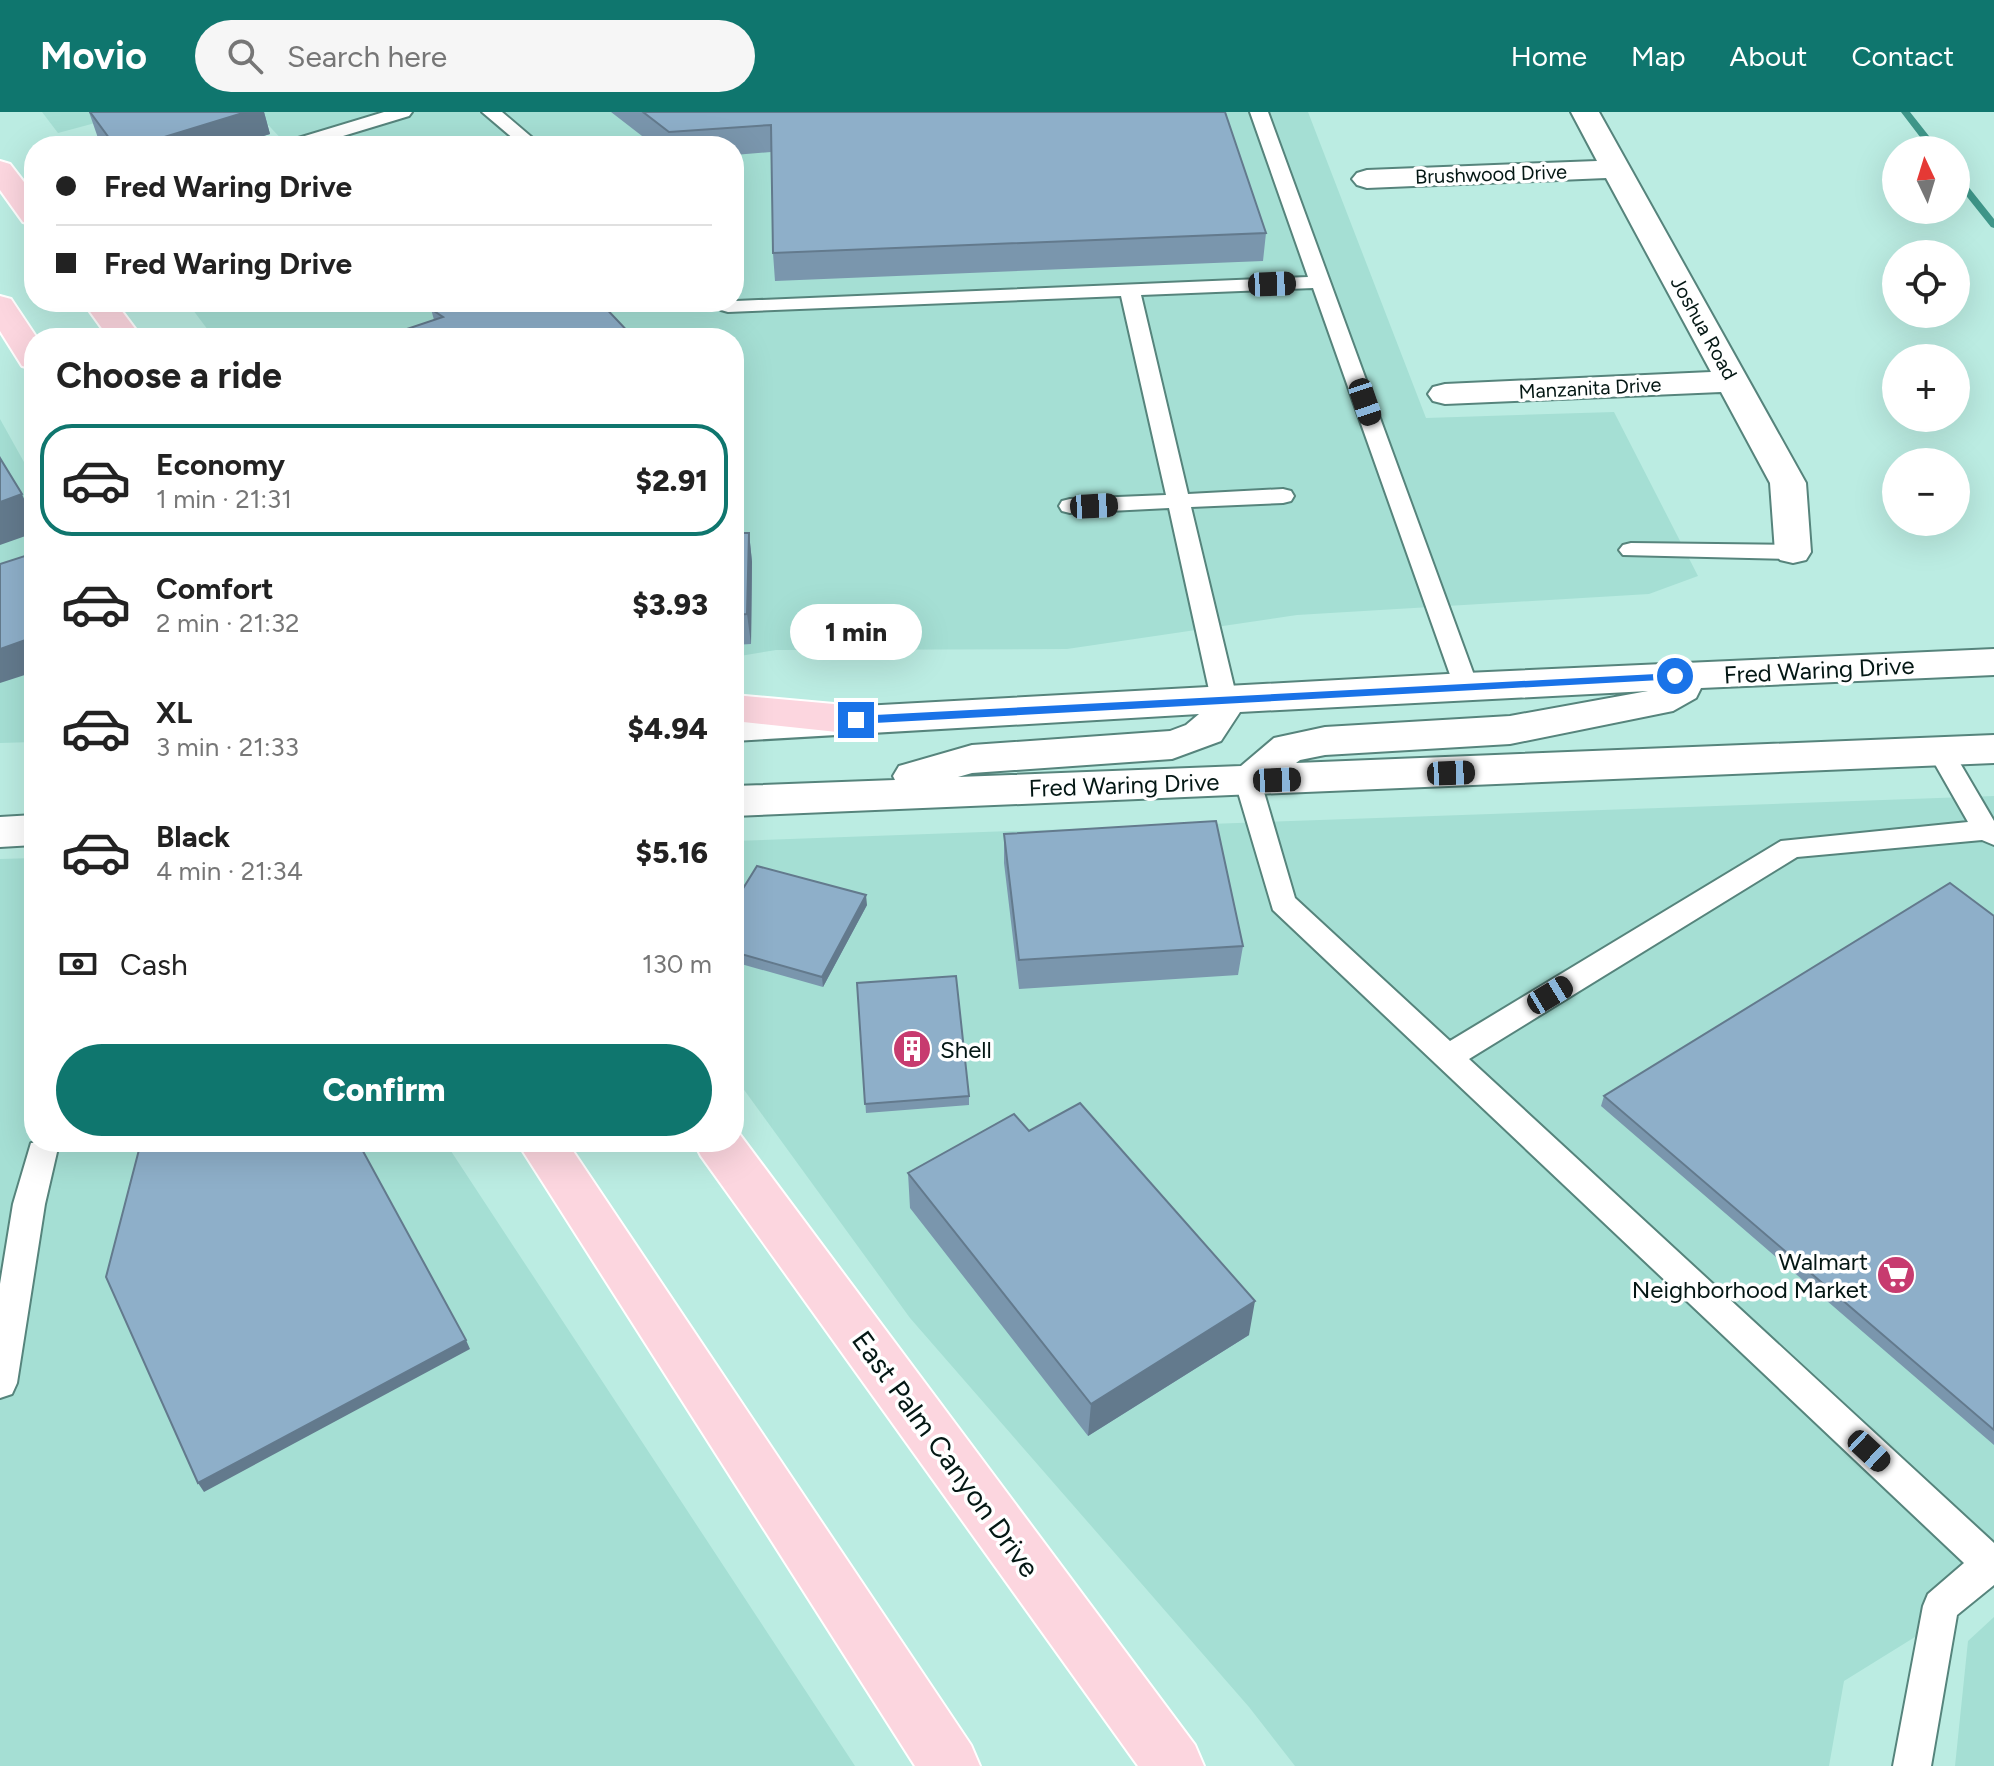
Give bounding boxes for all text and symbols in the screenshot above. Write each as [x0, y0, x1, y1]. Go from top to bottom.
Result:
search box [195, 20, 755, 92]
text: Movio [40, 33, 147, 79]
icon: search [223, 34, 267, 78]
text: Search here [287, 38, 447, 75]
text: Home [1511, 39, 1587, 73]
text: Map [1631, 39, 1686, 73]
text: About [1730, 39, 1807, 73]
text: Contact [1851, 39, 1954, 73]
north arrow [1882, 136, 1970, 224]
map controls [1882, 136, 1970, 536]
street label: Brushwood Drive [1415, 159, 1567, 189]
text: Fred Waring Drive [104, 168, 352, 205]
button: locate [1882, 240, 1970, 328]
text: Fred Waring Drive [104, 245, 352, 282]
car [1248, 271, 1296, 297]
street label: Joshua Road [1666, 272, 1742, 384]
button: + [1882, 344, 1970, 432]
text: Choose a ride [56, 354, 282, 397]
street label: Manzanita Drive [1518, 372, 1662, 404]
car [1346, 375, 1384, 429]
icon: car [60, 444, 132, 516]
text: Economy [156, 446, 285, 483]
button: − [1882, 448, 1970, 536]
text: $2.91 [635, 462, 708, 499]
text: 1 min · 21:31 [156, 483, 292, 515]
car [1069, 493, 1119, 519]
icon: car [60, 568, 132, 640]
text: Comfort [156, 570, 274, 607]
text: $3.93 [632, 586, 708, 623]
callout: 1 min [790, 604, 922, 660]
text: 2 min · 21:32 [156, 607, 300, 639]
text: 1 min [825, 616, 887, 648]
street label: Fred Waring Drive [1723, 651, 1915, 689]
route start [1657, 658, 1693, 694]
icon: car [60, 692, 132, 764]
text: XL [156, 694, 192, 731]
route end [838, 702, 874, 738]
text: $4.94 [628, 710, 708, 747]
text: 3 min · 21:33 [156, 731, 299, 763]
car [1427, 760, 1475, 786]
street label: Fred Waring Drive [1028, 767, 1220, 803]
car [1253, 767, 1301, 793]
icon: car [60, 816, 132, 888]
text: Black [156, 818, 230, 855]
text: $5.16 [636, 834, 708, 871]
text: 4 min · 21:34 [156, 855, 303, 887]
icon: cash [56, 942, 100, 986]
text: Cash [120, 946, 188, 983]
text: 130 m [642, 948, 712, 980]
car [1523, 972, 1577, 1018]
building icon: Shell [891, 1028, 933, 1070]
place label: Shell [940, 1035, 992, 1064]
button: Confirm [56, 1044, 712, 1136]
place label: Walmart Neighborhood Market [1632, 1247, 1868, 1304]
supermarket icon: Walmart Neighborhood Market [1875, 1254, 1917, 1296]
street label: East Palm Canyon Drive [845, 1324, 1047, 1584]
car [1843, 1426, 1895, 1476]

